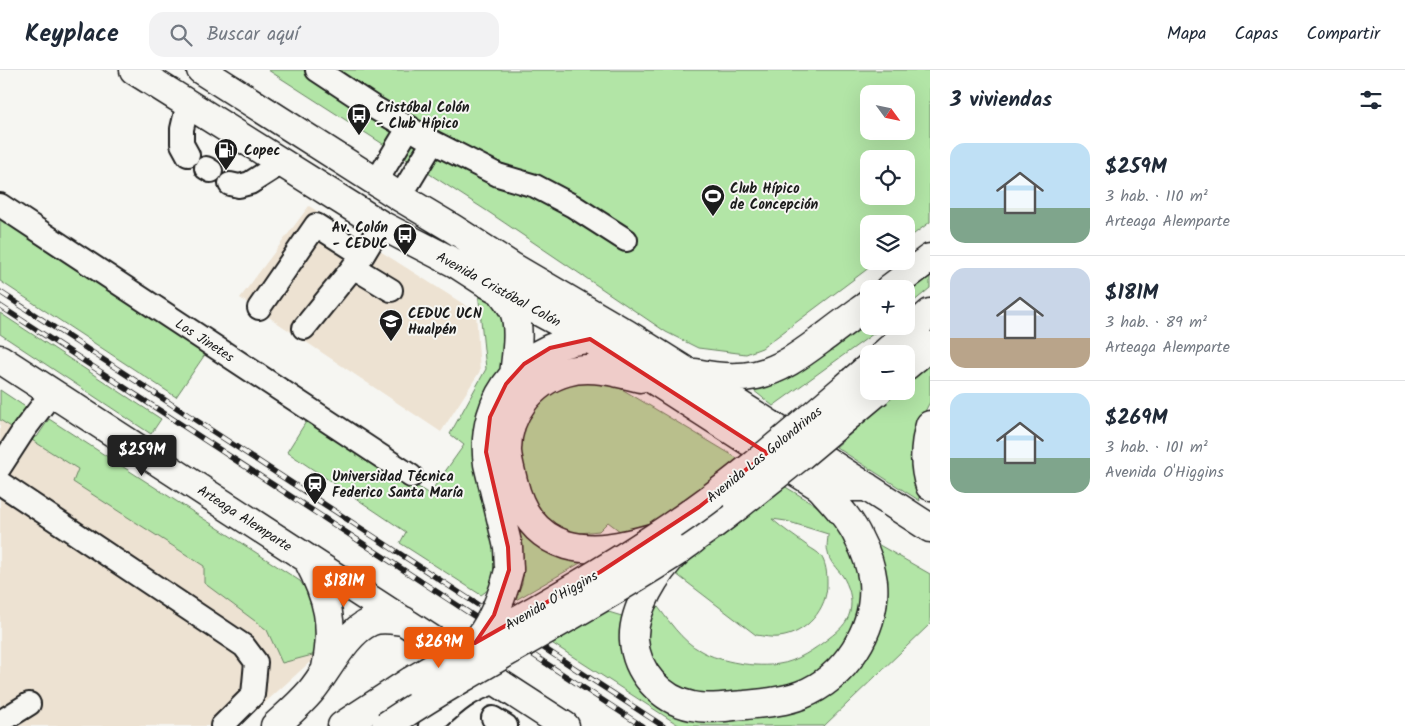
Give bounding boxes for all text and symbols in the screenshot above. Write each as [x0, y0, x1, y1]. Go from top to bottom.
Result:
search box [149, 12, 499, 57]
text: Keyplace [25, 15, 119, 54]
text: Buscar aquí [207, 20, 299, 50]
text: Mapa [1167, 20, 1207, 49]
text: Capas [1235, 20, 1279, 49]
text: Compartir [1307, 20, 1380, 49]
icon: search [167, 21, 195, 49]
text: 3 viviendas [950, 84, 1052, 117]
north arrow [860, 85, 915, 140]
map controls [860, 85, 915, 400]
icon: filters [1357, 86, 1385, 114]
place label: Cristóbal Colón - Club Hípico [376, 97, 470, 135]
bus stop icon: Cristóbal Colón - Club Hípico [346, 102, 372, 136]
fuel station icon: Copec [213, 137, 239, 171]
place label: Copec [244, 140, 280, 162]
button: locate [860, 150, 915, 205]
text: $259M [1105, 151, 1167, 184]
icon: home [990, 163, 1050, 223]
place label: Club Hípico de Concepción [730, 178, 819, 216]
sports icon: Club Hípico de Concepción [700, 183, 726, 217]
text: 3 hab. · 110 m² [1105, 184, 1208, 209]
text: Arteaga Alemparte [1105, 209, 1230, 234]
button: layers [860, 215, 915, 270]
place label: Av. Colón - CEDUC [332, 217, 388, 255]
bus stop icon: Av. Colón - CEDUC [392, 222, 418, 256]
street label: Avenida Cristóbal Colón [432, 246, 565, 333]
text: $181M [1105, 277, 1158, 310]
button: + [860, 280, 915, 335]
icon: home [990, 288, 1050, 348]
place label: CEDUC UCN Hualpén [408, 303, 482, 341]
school or university icon: CEDUC UCN Hualpén [378, 308, 404, 342]
text: 3 hab. · 89 m² [1105, 310, 1207, 335]
street label: Los Jinetes [170, 313, 239, 368]
text: Arteaga Alemparte [1105, 335, 1230, 360]
button: − [860, 345, 915, 400]
street label: Avenida Las Golondrinas [702, 401, 827, 508]
text: $269M [1105, 402, 1168, 435]
icon: home [990, 413, 1050, 473]
pin: $259M [107, 434, 177, 477]
text: 3 hab. · 101 m² [1105, 435, 1208, 460]
text: $259M [118, 438, 166, 463]
text: Avenida O'Higgins [1105, 460, 1224, 485]
place label: Universidad Técnica Federico Santa María [332, 466, 463, 504]
station icon: Universidad Técnica Federico Santa María [302, 471, 328, 505]
street label: Arteaga Alemparte [193, 480, 297, 558]
street label: Avenida O'Higgins [501, 565, 602, 636]
pin: $181M [309, 566, 379, 608]
text: $181M [324, 569, 364, 594]
pin: $269M [404, 626, 474, 669]
text: $269M [415, 630, 463, 655]

